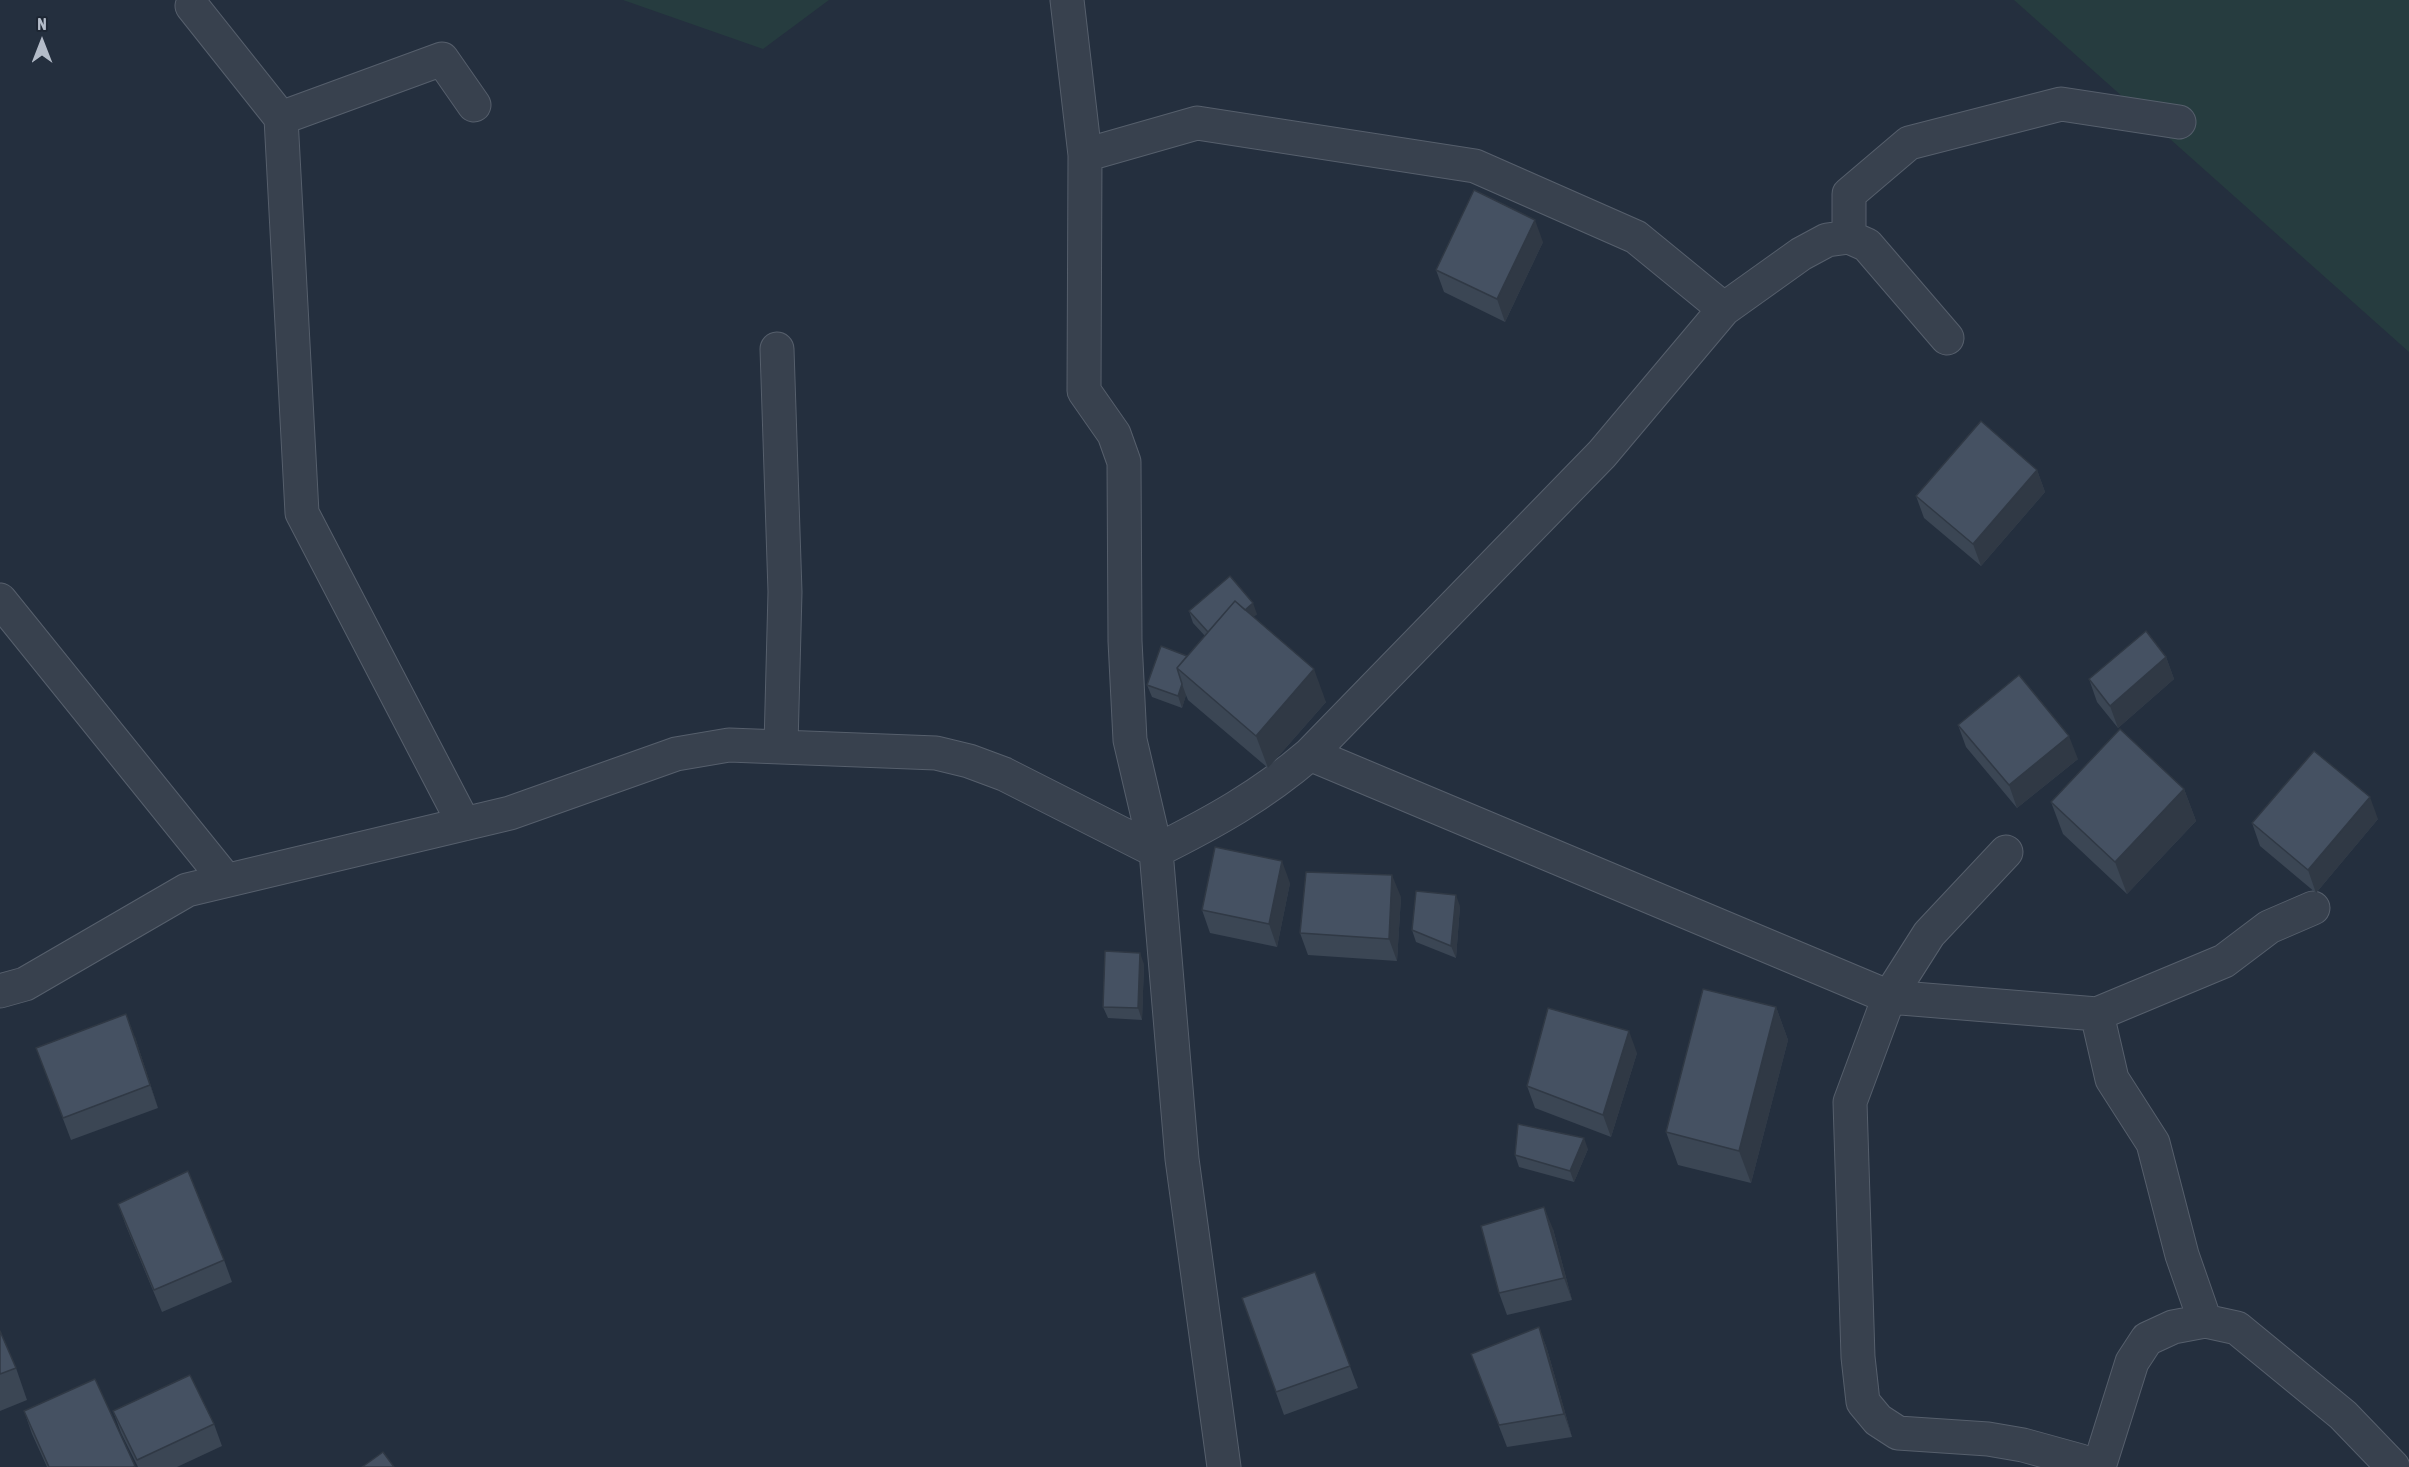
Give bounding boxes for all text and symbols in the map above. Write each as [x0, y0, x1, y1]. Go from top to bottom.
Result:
north arrow [12, 12, 72, 72]
text: N [37, 15, 47, 33]

